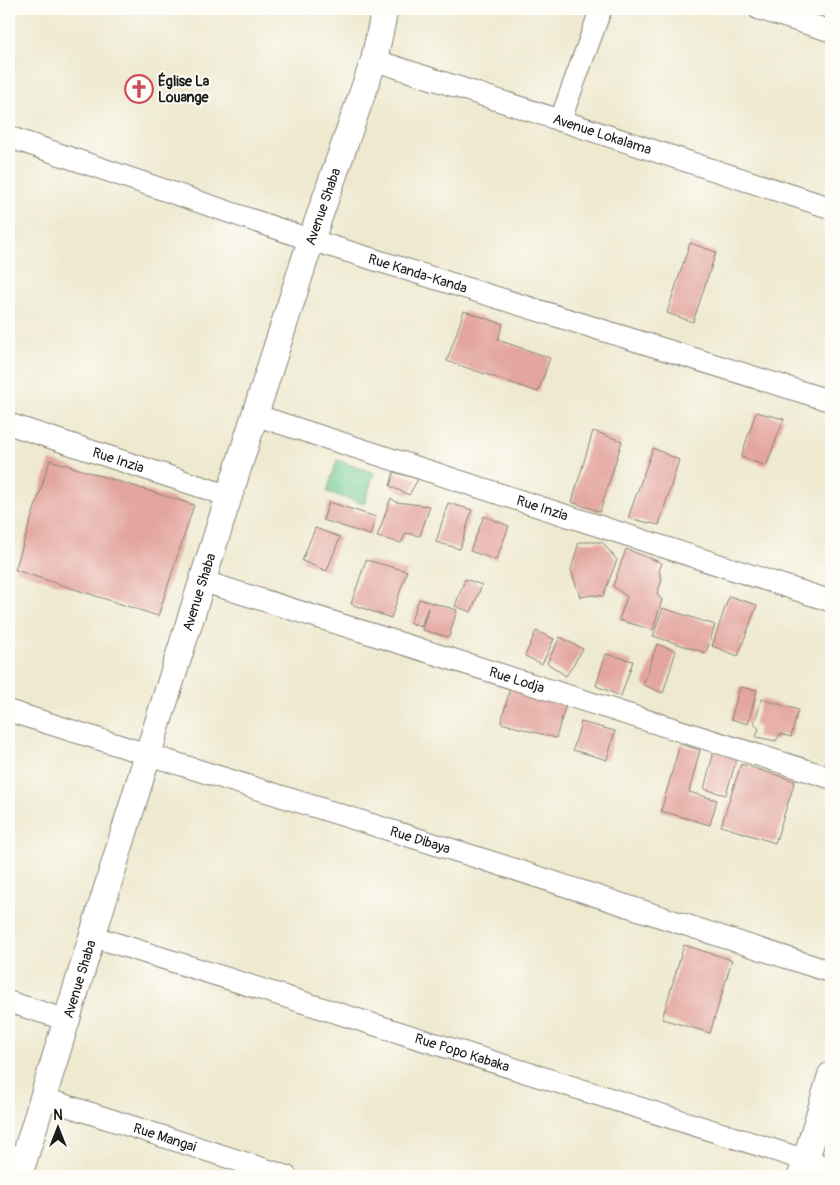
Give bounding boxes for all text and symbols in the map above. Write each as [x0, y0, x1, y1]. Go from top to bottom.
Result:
place label: Église La Louange [158, 72, 210, 106]
church icon: Église La Louange [124, 74, 154, 104]
street label: Avenue Lokalama [551, 110, 654, 158]
street label: Avenue Shaba [301, 166, 344, 247]
street label: Rue Kanda-Kanda [366, 250, 470, 296]
street label: Rue Inzia [90, 443, 146, 476]
street label: Rue Inzia [514, 492, 570, 524]
street label: Avenue Shaba [179, 551, 219, 633]
street label: Rue Lodja [487, 663, 547, 696]
street label: Rue Dibaya [388, 822, 453, 857]
street label: Avenue Shaba [59, 938, 99, 1020]
street label: Rue Popo Kabaka [413, 1029, 512, 1075]
north arrow [32, 1102, 82, 1152]
text: N [53, 1107, 63, 1124]
street label: Rue Mangai [131, 1119, 199, 1155]

